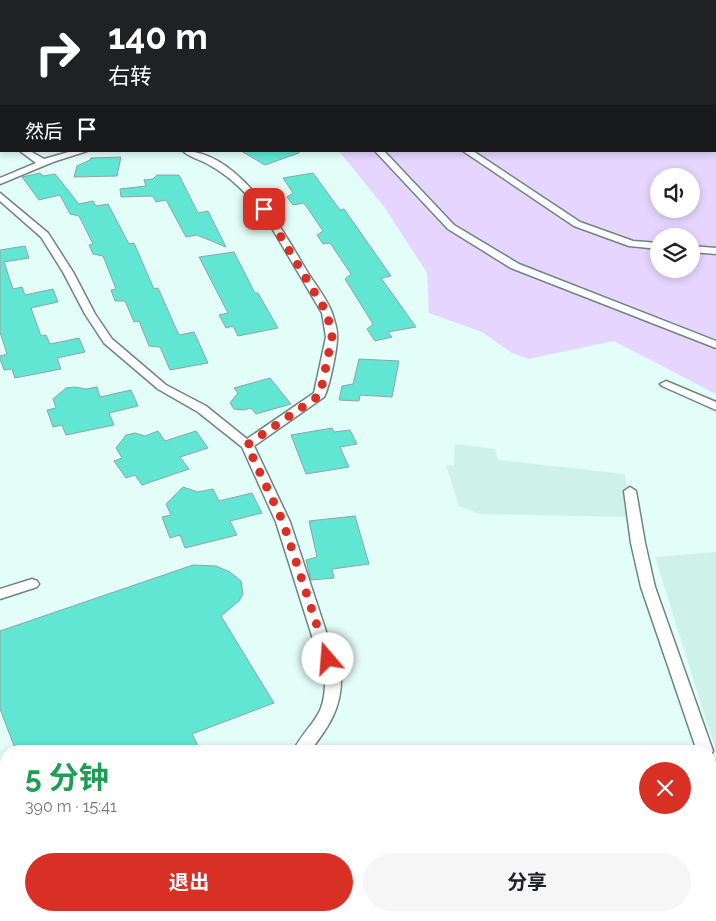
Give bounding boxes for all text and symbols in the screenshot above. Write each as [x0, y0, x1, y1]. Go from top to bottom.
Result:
text: 140 m [108, 16, 208, 57]
icon: right [25, 20, 90, 85]
text: 右转 [108, 63, 152, 89]
icon: arrive [73, 115, 101, 143]
text: 然后 [25, 120, 63, 142]
map controls [650, 168, 700, 278]
button: sound [650, 168, 700, 218]
pin [243, 188, 285, 230]
icon: arrive [250, 195, 278, 223]
button: layers [650, 228, 700, 278]
position arrow [301, 632, 353, 684]
text: 5 分钟 [25, 760, 109, 795]
button: close [639, 762, 691, 814]
text: 390 m · 15:41 [25, 797, 117, 816]
button: 退出 [25, 853, 353, 911]
button: 分享 [363, 853, 691, 911]

